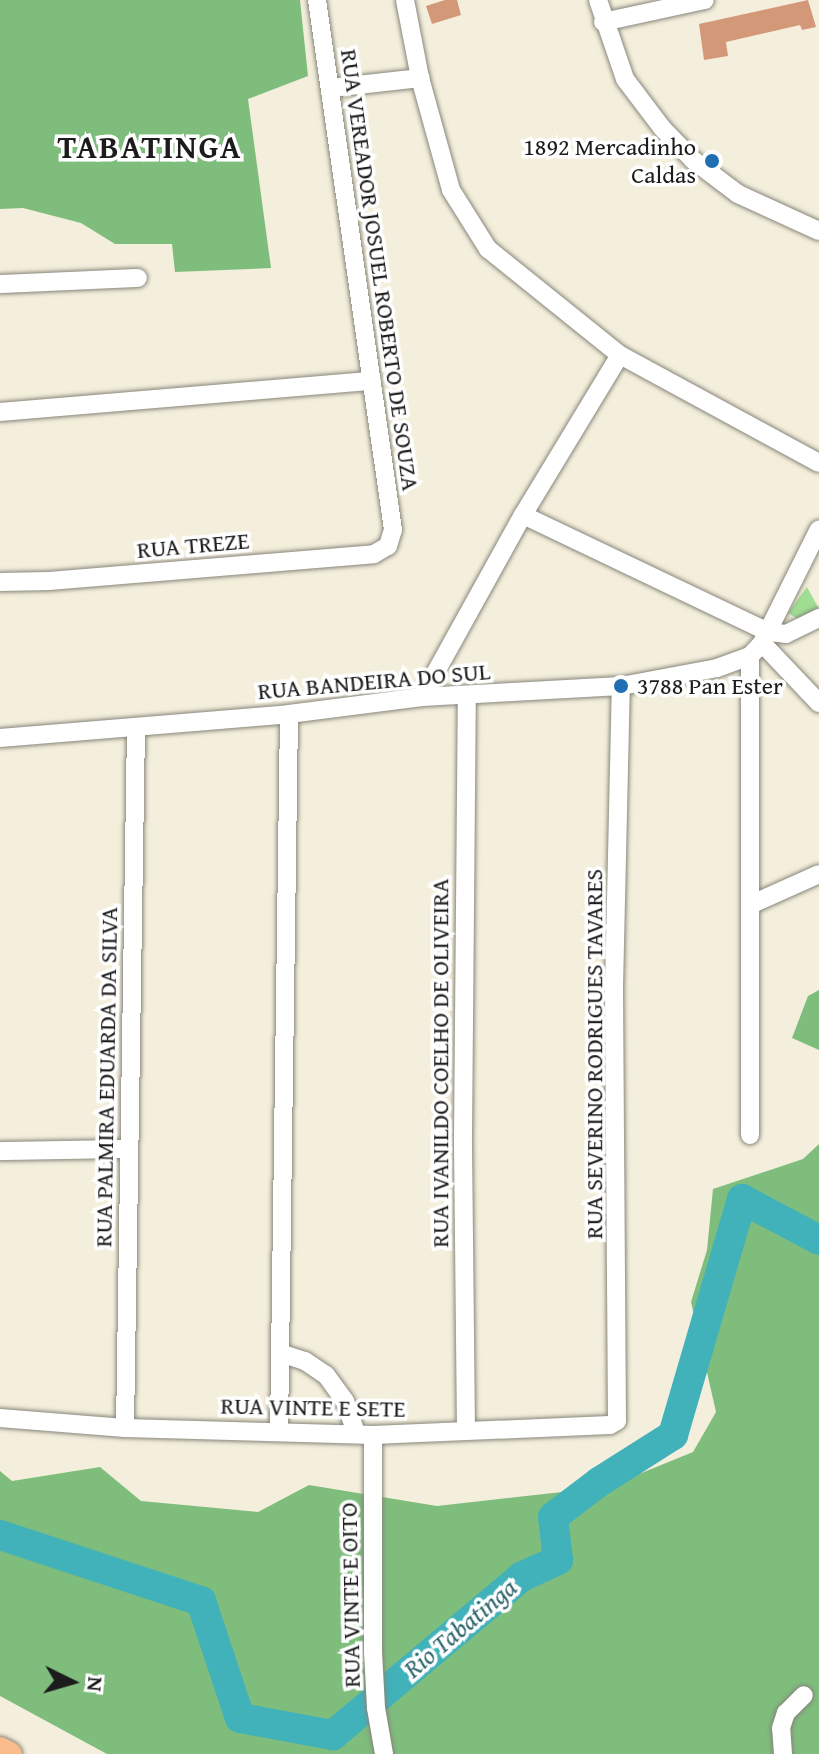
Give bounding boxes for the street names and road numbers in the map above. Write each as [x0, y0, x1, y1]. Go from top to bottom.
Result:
street label: RUA VEREADOR JOSUEL ROBERTO DE SOUZA [335, 47, 425, 493]
street label: RUA TREZE [136, 526, 250, 564]
street label: RUA BANDEIRA DO SUL [256, 656, 492, 706]
street label: RUA SEVERINO RODRIGUES TAVARES [580, 869, 608, 1239]
street label: RUA IVANILDO COELHO DE OLIVEIRA [426, 878, 454, 1248]
street label: RUA PALMIRA EDUARDA DA SILVA [89, 907, 123, 1247]
street label: RUA VINTE E SETE [220, 1391, 406, 1423]
street label: RUA VINTE E OITO [334, 1502, 366, 1688]

